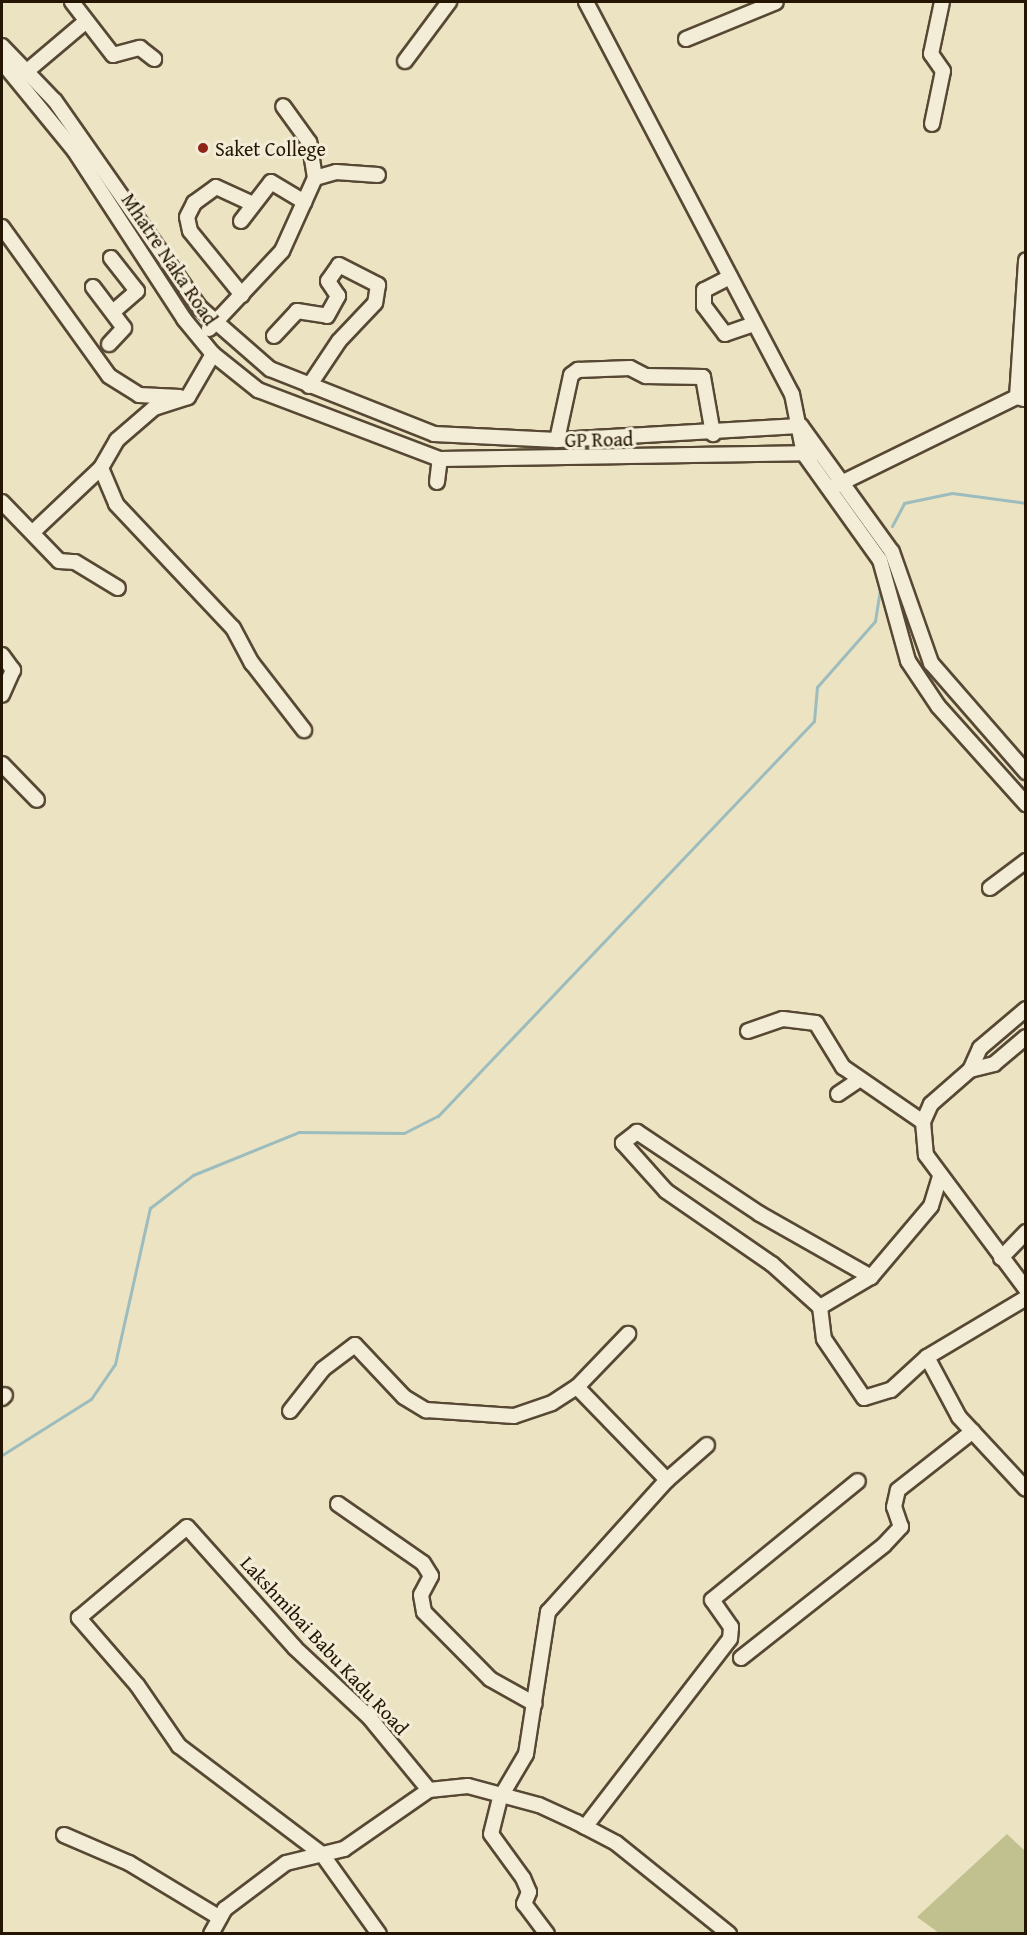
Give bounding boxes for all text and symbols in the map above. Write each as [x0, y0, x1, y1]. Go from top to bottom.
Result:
place label: Saket College [215, 136, 326, 160]
marker: Saket College [196, 141, 210, 155]
street label: Mhatre Naka Road [117, 188, 223, 330]
street label: GP Road [564, 426, 634, 452]
street label: Lakshmibai Babu Kadu Road [236, 1551, 414, 1739]

